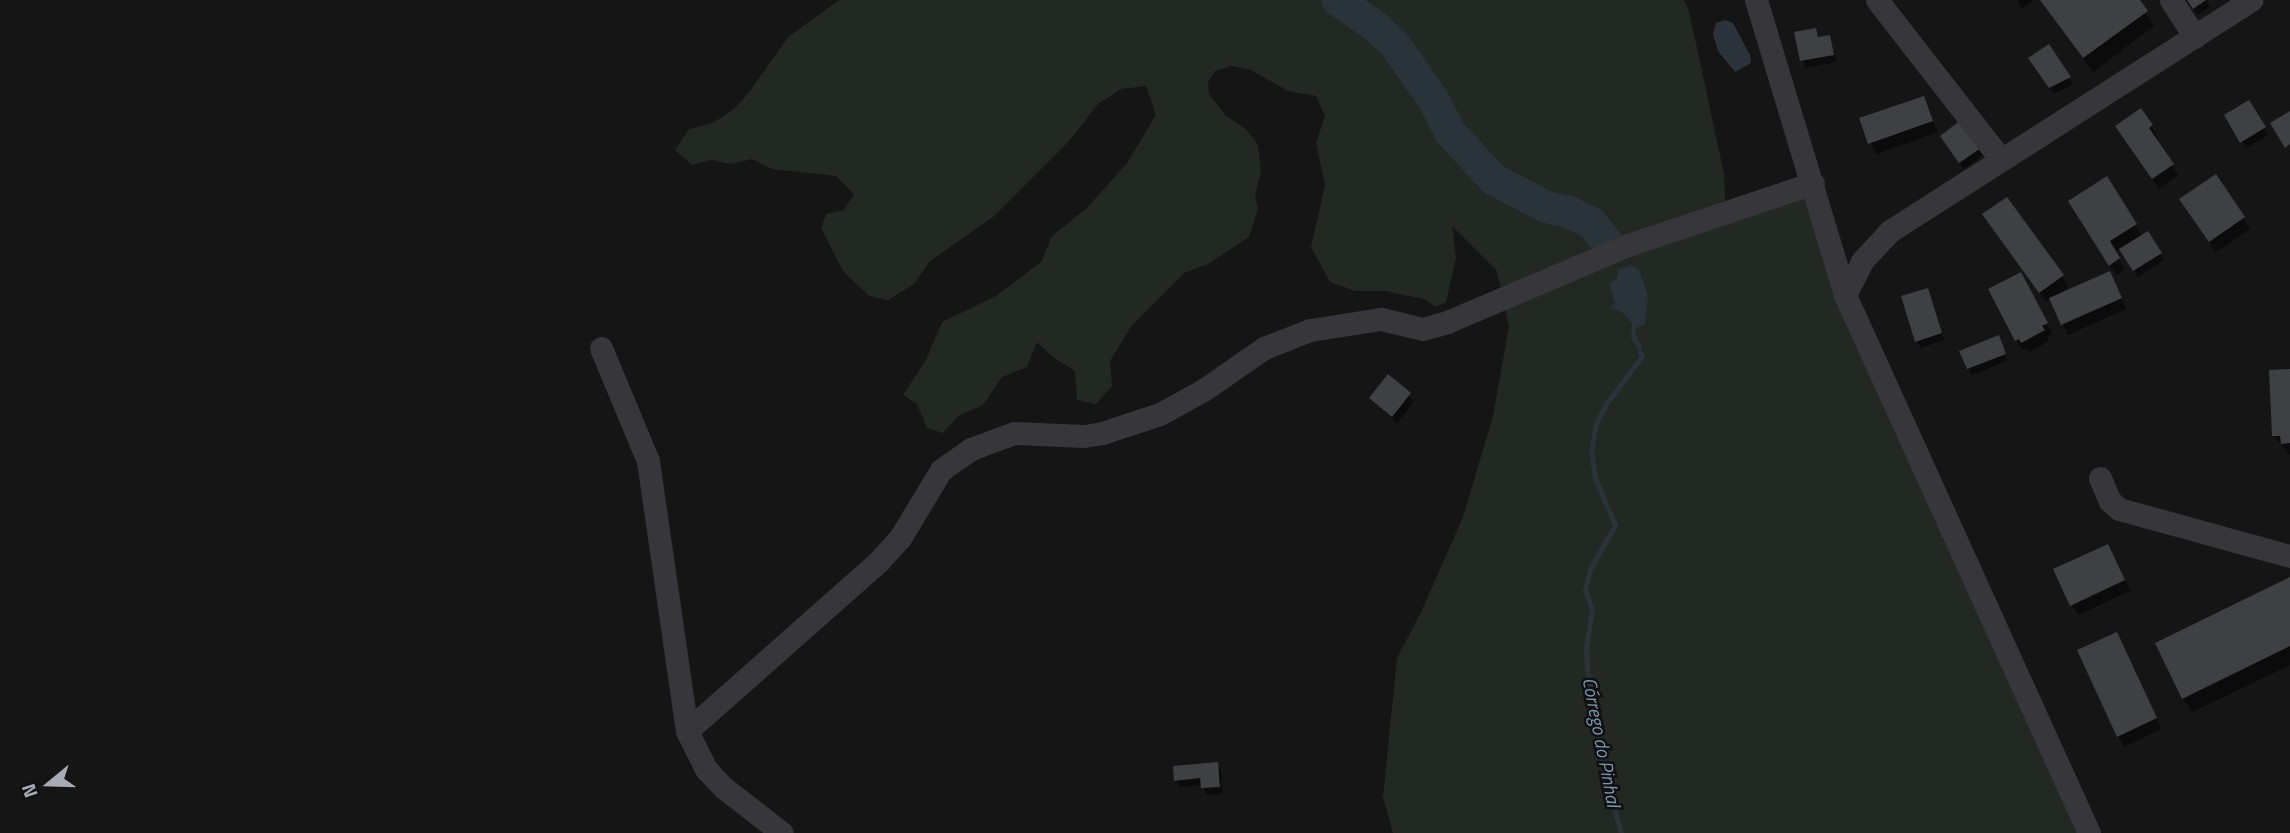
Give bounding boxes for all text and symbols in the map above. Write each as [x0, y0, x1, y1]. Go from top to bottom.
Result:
water label: Córrego do Pinhal [1578, 675, 1626, 809]
north arrow [14, 749, 84, 819]
text: N [13, 780, 45, 802]

